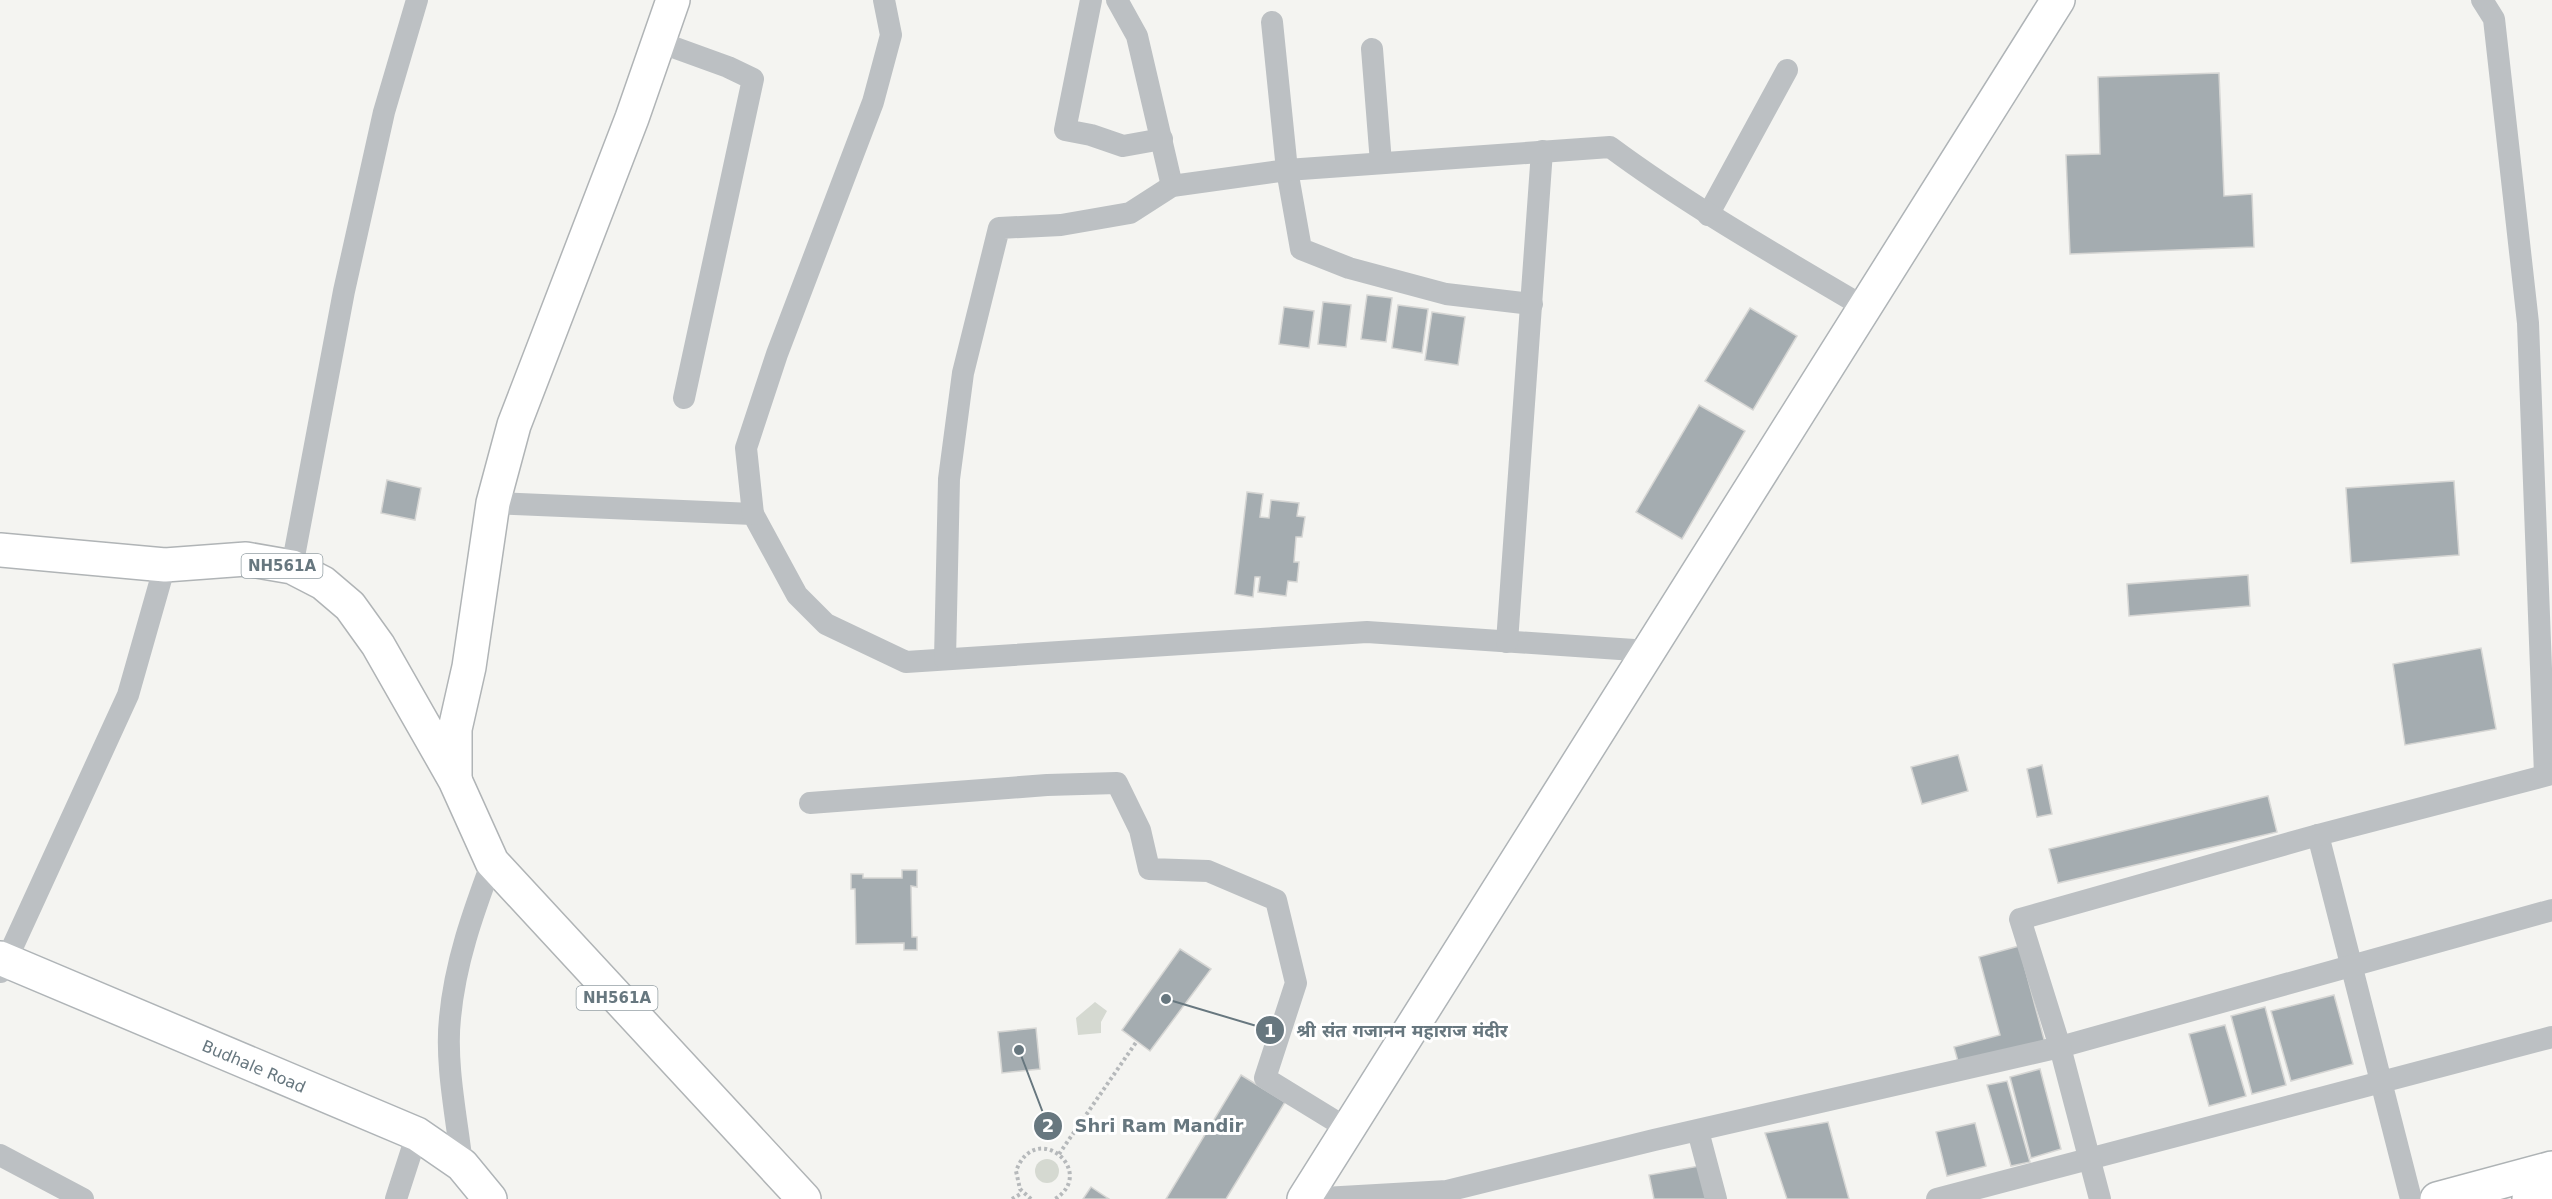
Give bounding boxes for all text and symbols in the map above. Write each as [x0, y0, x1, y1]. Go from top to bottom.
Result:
road number: NH561A [242, 554, 322, 578]
road number: NH561A [576, 986, 658, 1010]
callout: श्री संंत गजानन महाराज मंदीर [1255, 1012, 1520, 1048]
text: 1 [1264, 1020, 1276, 1041]
text: श्री संंत गजानन महाराज मंदीर [1296, 1020, 1509, 1041]
street label: Budhale Road [199, 1036, 308, 1097]
callout: Shri Ram Mandir [1033, 1108, 1256, 1144]
text: 2 [1042, 1115, 1054, 1136]
text: Shri Ram Mandir [1075, 1115, 1244, 1136]

